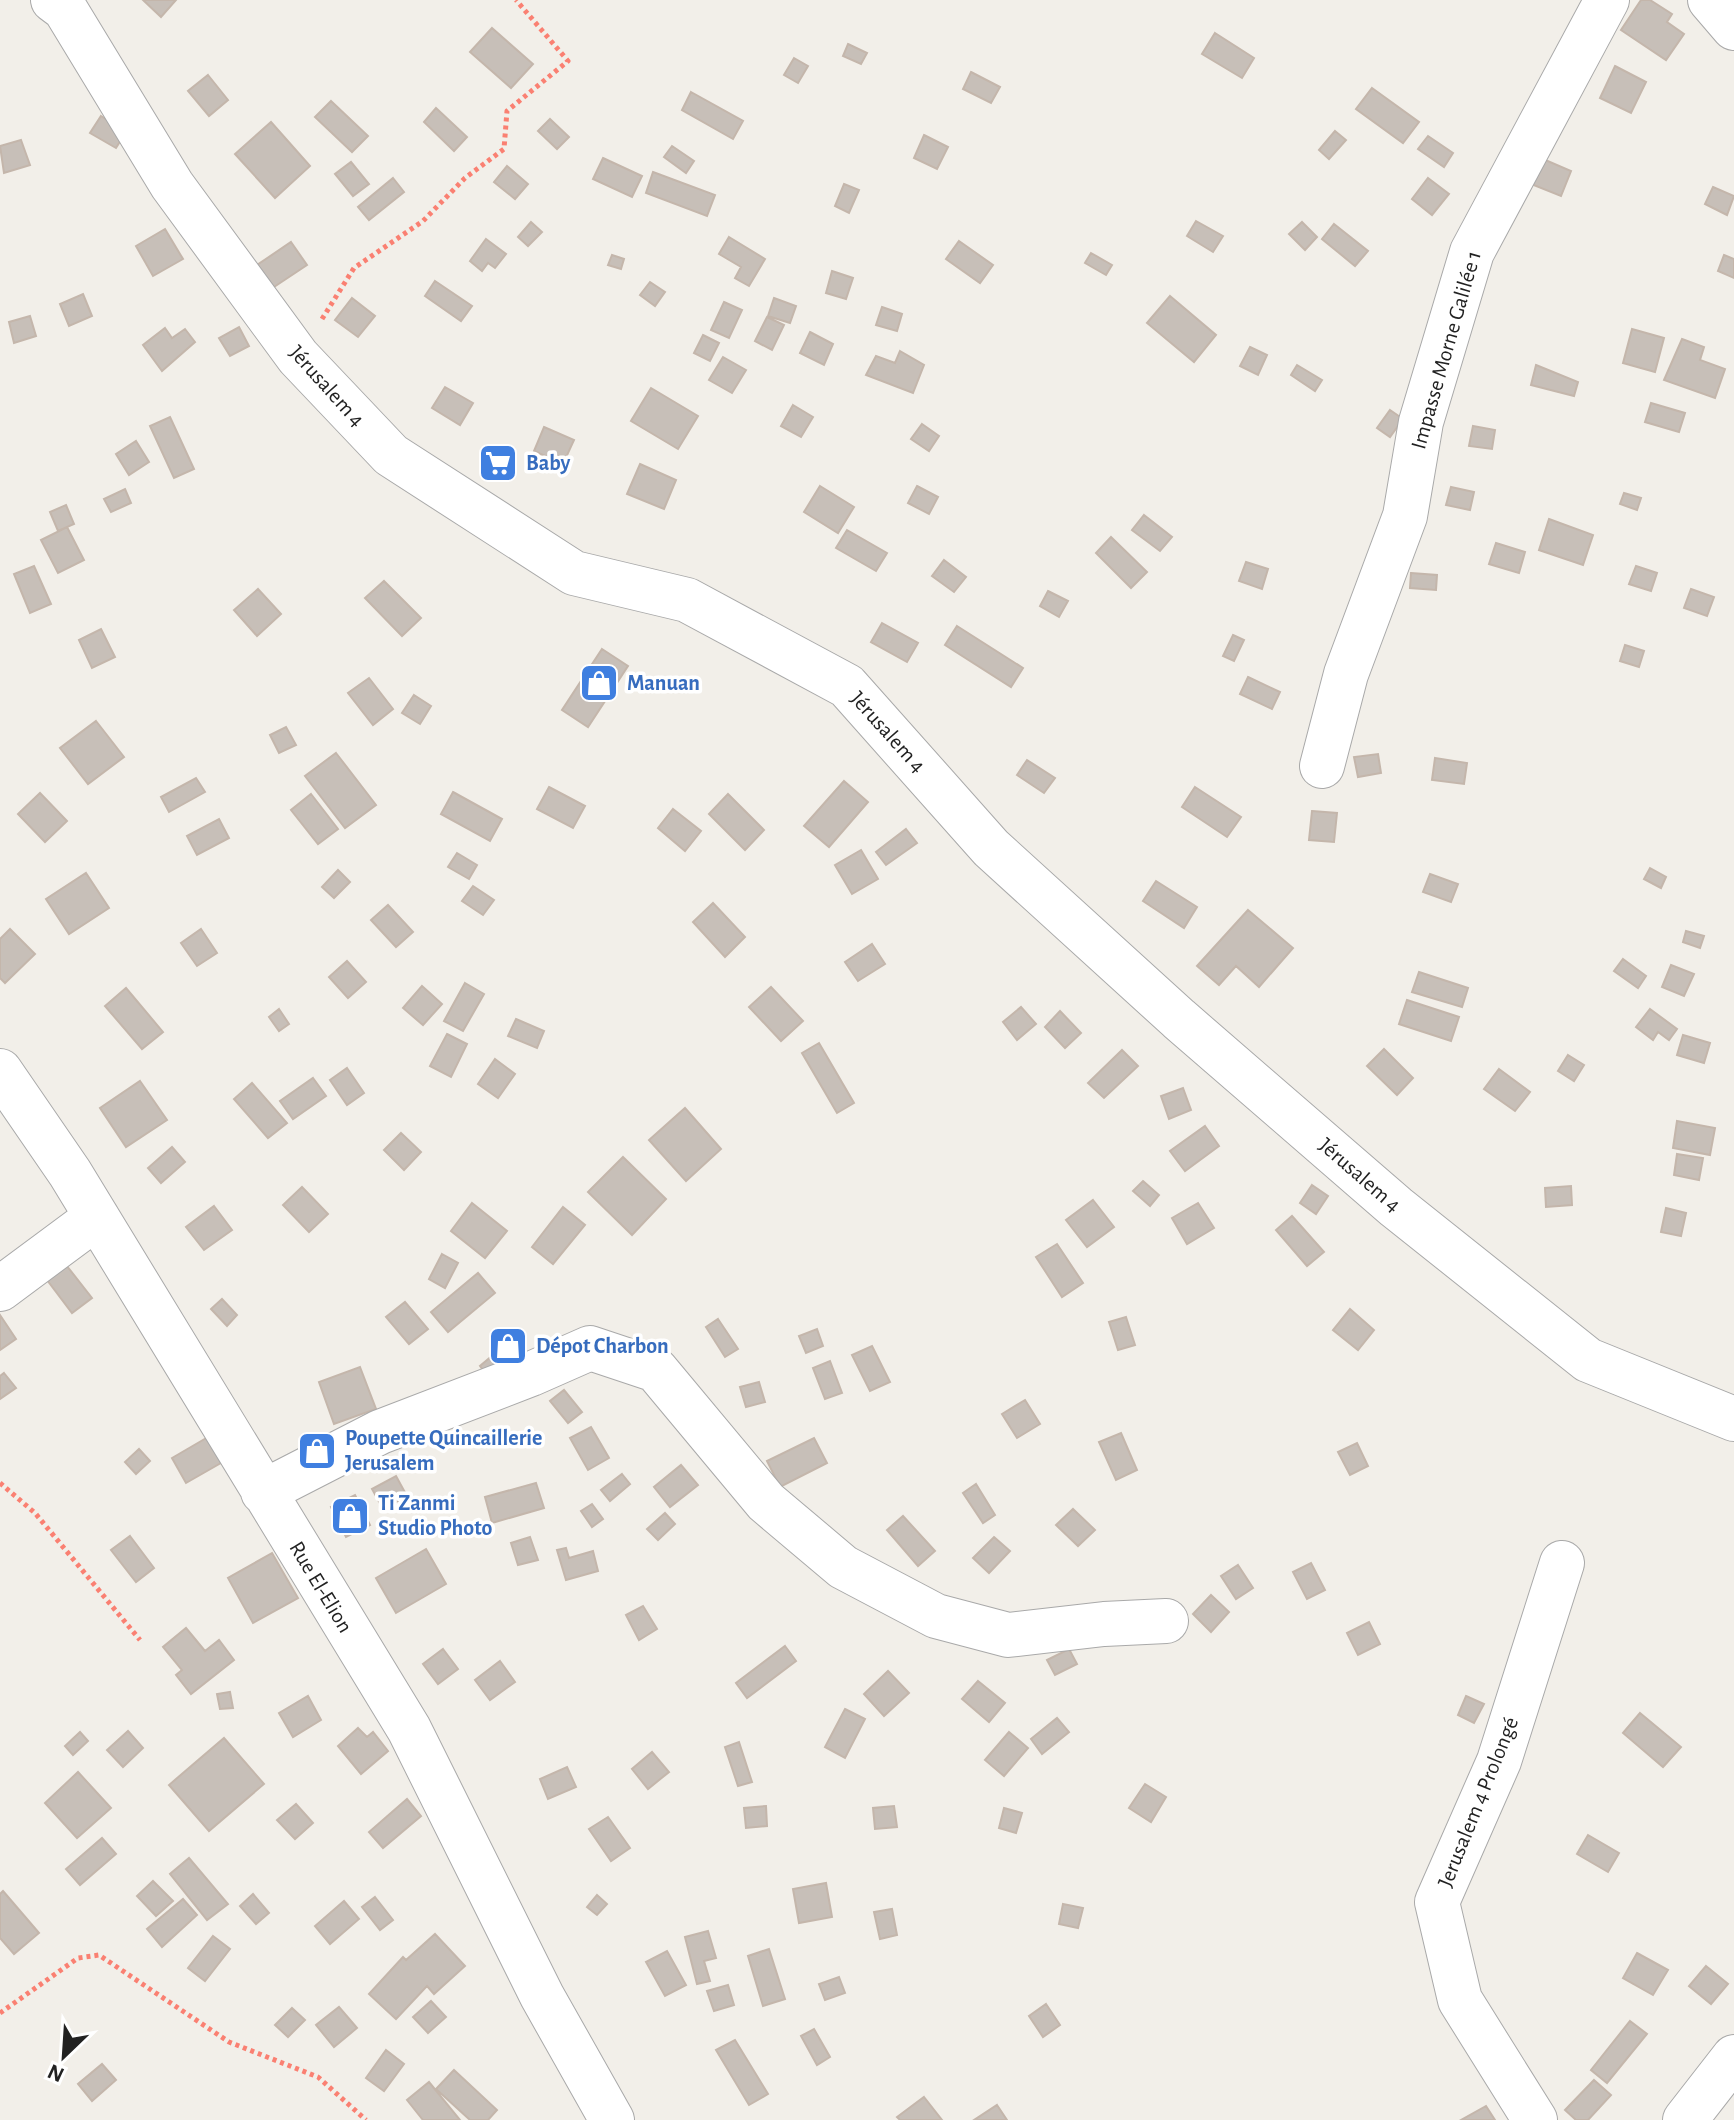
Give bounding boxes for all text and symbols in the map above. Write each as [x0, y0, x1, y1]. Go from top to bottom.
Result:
street label: Impasse Morne Galilée 1 [1407, 248, 1485, 452]
street label: Jérusalem 4 [285, 341, 369, 431]
supermarket icon: Baby [477, 442, 519, 484]
place label: Baby [526, 452, 571, 475]
shop icon: Manuan [578, 662, 620, 704]
place label: Manuan [627, 672, 700, 694]
street label: Jérusalem 4 [846, 687, 930, 777]
street label: Jérusalem 4 [1315, 1134, 1405, 1216]
shop icon: Dépot Charbon [487, 1325, 529, 1367]
place label: Dépot Charbon [536, 1335, 669, 1357]
place label: Poupette Quincaillerie Jerusalem [345, 1427, 543, 1474]
shop icon: Poupette Quincaillerie Jerusalem [296, 1430, 338, 1472]
place label: Ti Zanmi Studio Photo [378, 1492, 492, 1539]
shop icon: Ti Zanmi Studio Photo [329, 1495, 371, 1537]
street label: Rue El-Elion [285, 1538, 357, 1636]
street label: Jerusalem 4 Prolongé [1434, 1714, 1522, 1890]
north arrow [24, 2016, 104, 2096]
text: N [44, 2060, 68, 2086]

